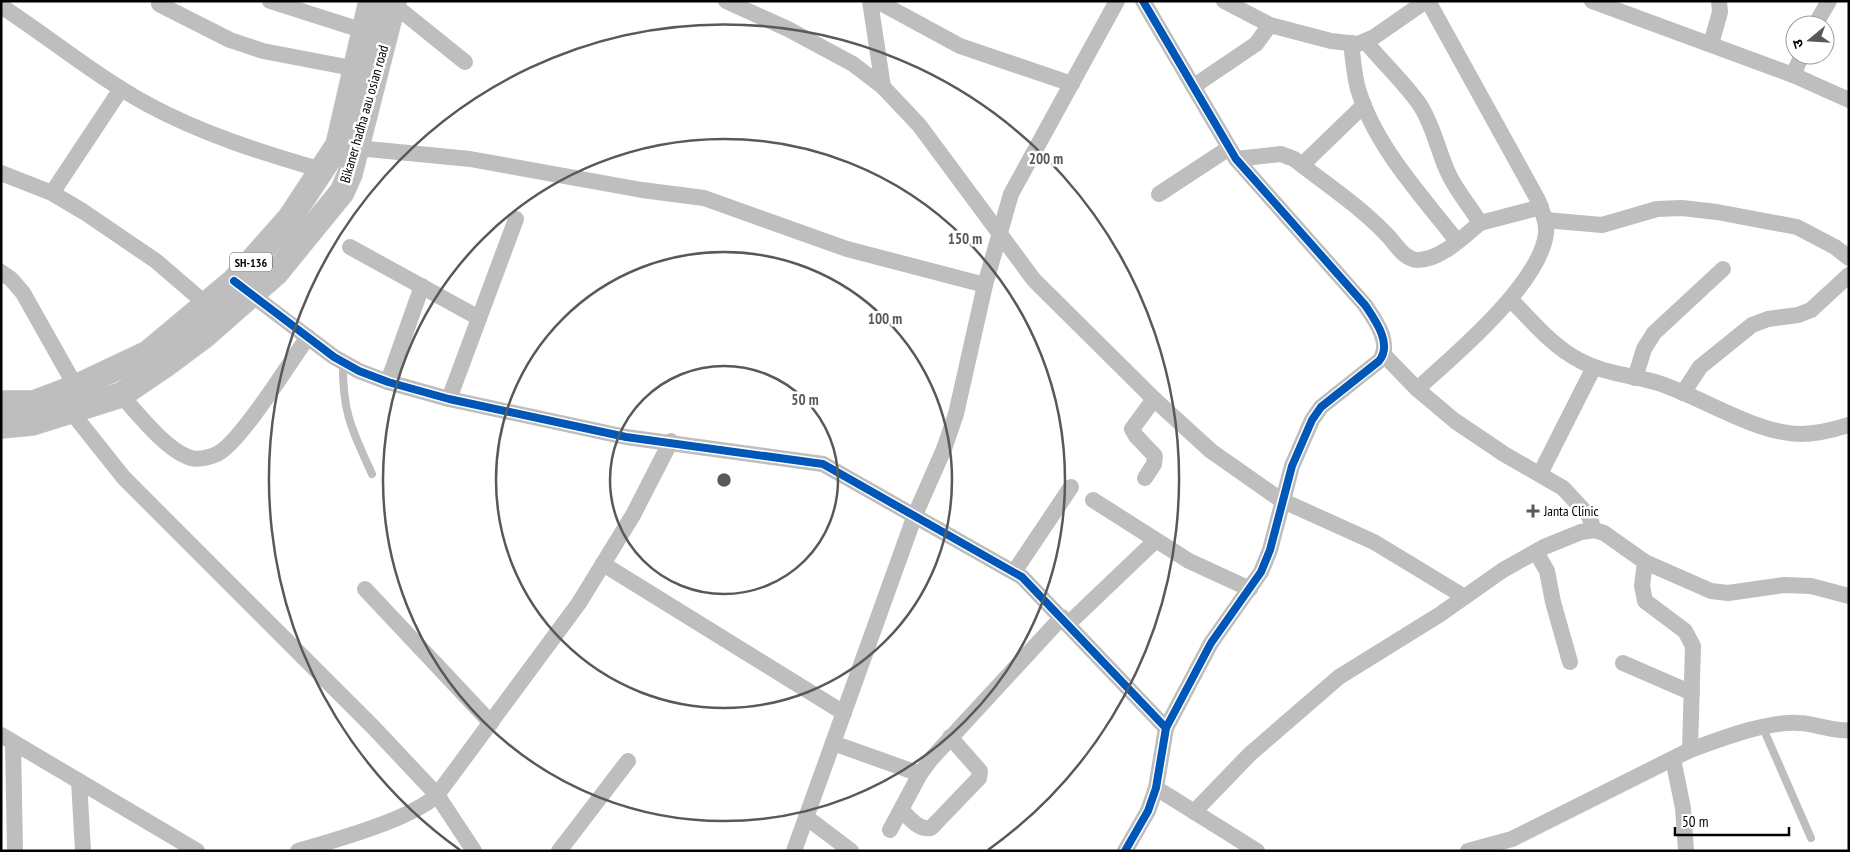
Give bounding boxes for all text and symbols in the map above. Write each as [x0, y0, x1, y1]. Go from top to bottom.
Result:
north arrow [1785, 15, 1835, 65]
text: उ [1788, 37, 1807, 51]
street label: Bikaner hadha aau osian road [336, 43, 392, 185]
text: 200 m [1029, 149, 1063, 168]
text: 150 m [948, 229, 982, 248]
road number: SH-136 [230, 252, 272, 272]
text: 100 m [868, 309, 902, 328]
text: 50 m [791, 390, 819, 409]
centre of rings [715, 471, 733, 489]
place label: Janta Clinic [1543, 502, 1598, 520]
marker: Janta Clinic [1526, 504, 1540, 518]
scale bar [1675, 804, 1789, 836]
text: 50 m [1682, 812, 1708, 831]

